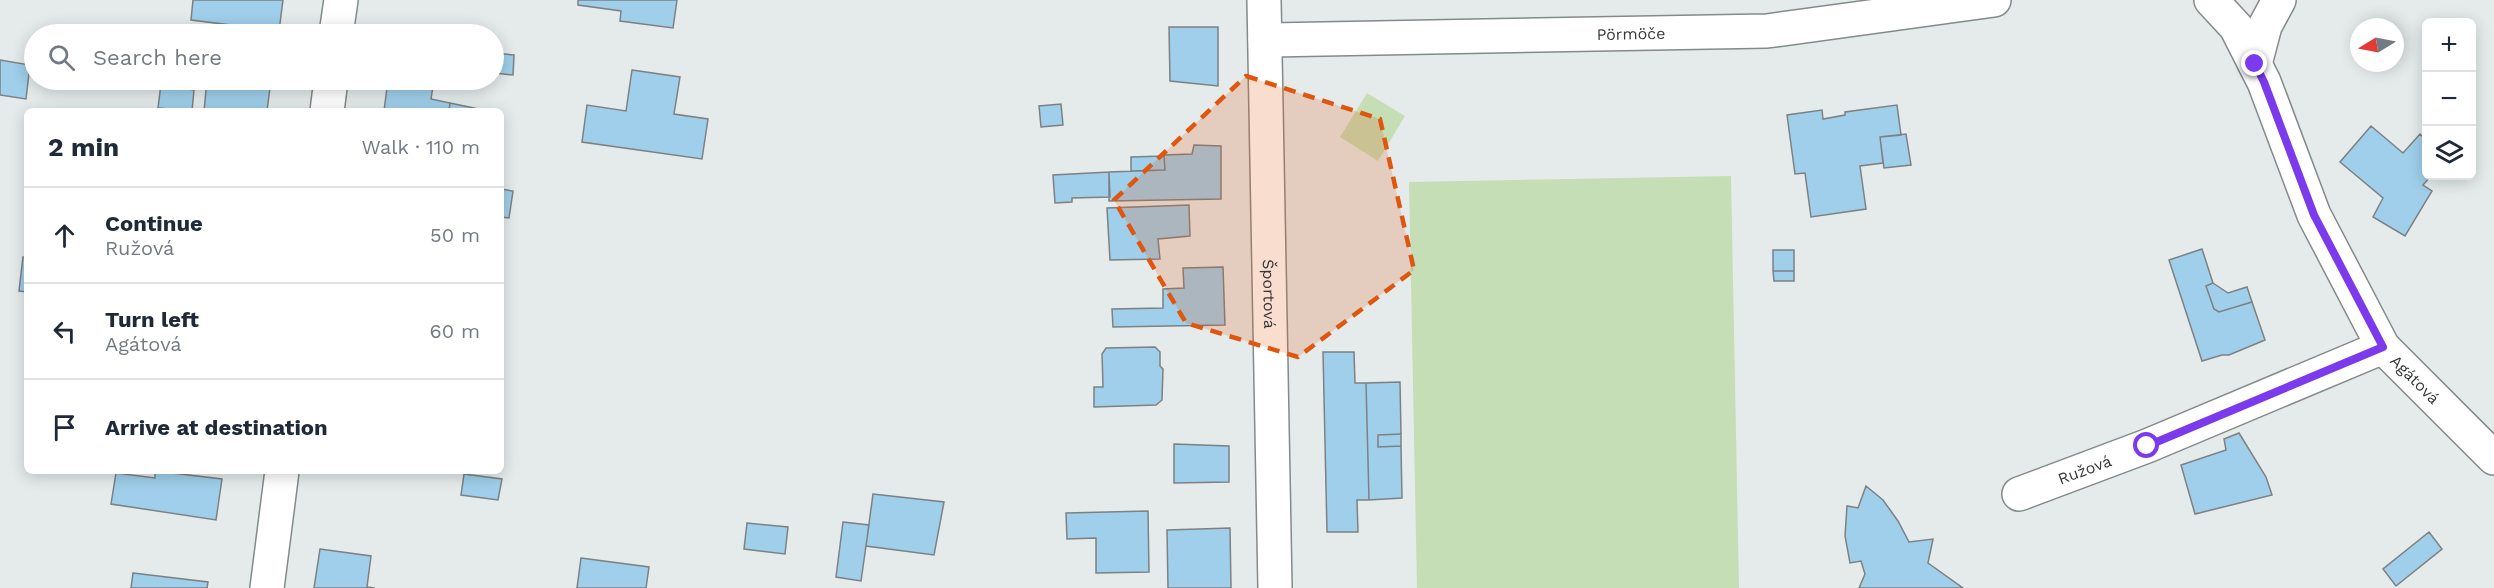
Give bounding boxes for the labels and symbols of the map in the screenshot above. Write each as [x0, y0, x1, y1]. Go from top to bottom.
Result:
north arrow [2350, 18, 2404, 72]
street label: Pörmöče [1596, 24, 1666, 44]
route end [2241, 50, 2267, 76]
street label: Športová [1259, 259, 1279, 329]
street label: Agátová [2386, 351, 2443, 408]
route start [2133, 432, 2159, 458]
street label: Ružová [2055, 451, 2114, 489]

